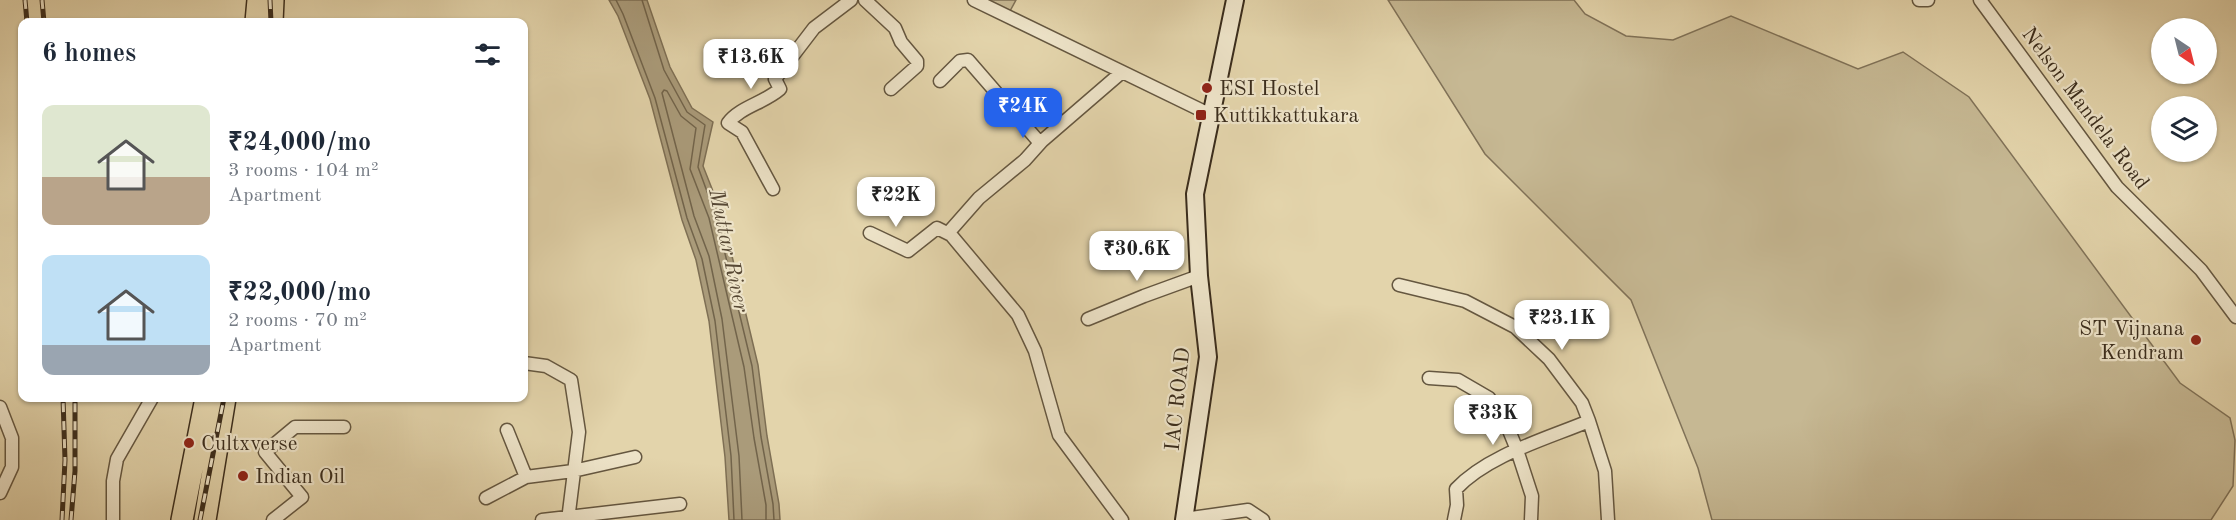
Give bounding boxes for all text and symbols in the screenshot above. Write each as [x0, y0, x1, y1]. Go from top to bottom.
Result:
north arrow [2151, 18, 2217, 84]
map controls [2151, 18, 2217, 162]
street label: Nelson Mandela Road [2017, 24, 2152, 194]
icon: filters [471, 38, 504, 71]
pin: ₹13.6K [702, 39, 800, 90]
text: 6 homes [42, 41, 136, 67]
text: ₹13.6K [717, 48, 785, 68]
place label: ESI Hostel [1219, 79, 1320, 100]
marker: ESI Hostel [1200, 81, 1214, 95]
pin: ₹24K [987, 88, 1059, 139]
button: layers [2151, 96, 2217, 162]
text: ₹24K [998, 97, 1048, 117]
place label: Kuttikkattukara [1213, 106, 1359, 127]
marker: Kuttikkattukara [1194, 108, 1208, 122]
icon: home [90, 129, 162, 201]
text: ₹24,000/mo [228, 130, 371, 156]
text: 3 rooms · 104 m² [228, 161, 378, 181]
pin: ₹22K [860, 177, 932, 228]
text: Apartment [228, 186, 322, 206]
water label: Muttar River [704, 186, 752, 315]
text: ₹22K [871, 186, 921, 206]
pin: ₹30.6K [1088, 231, 1186, 282]
text: ₹30.6K [1103, 240, 1171, 260]
icon: home [90, 279, 162, 351]
text: ₹22,000/mo [228, 280, 371, 306]
pin: ₹23.1K [1513, 300, 1611, 351]
text: ₹23.1K [1528, 309, 1596, 329]
text: 2 rooms · 70 m² [228, 311, 367, 331]
place label: ST Vijnana Kendram [2079, 319, 2184, 364]
marker: ST Vijnana Kendram [2189, 333, 2203, 347]
text: Apartment [228, 336, 322, 356]
street label: IAC ROAD [1163, 346, 1194, 452]
pin: ₹33K [1457, 395, 1529, 446]
text: ₹33K [1468, 404, 1518, 424]
place label: Cultxverse [201, 434, 297, 455]
marker: Cultxverse [182, 436, 196, 450]
place label: Indian Oil [255, 467, 345, 488]
marker: Indian Oil [236, 469, 250, 483]

